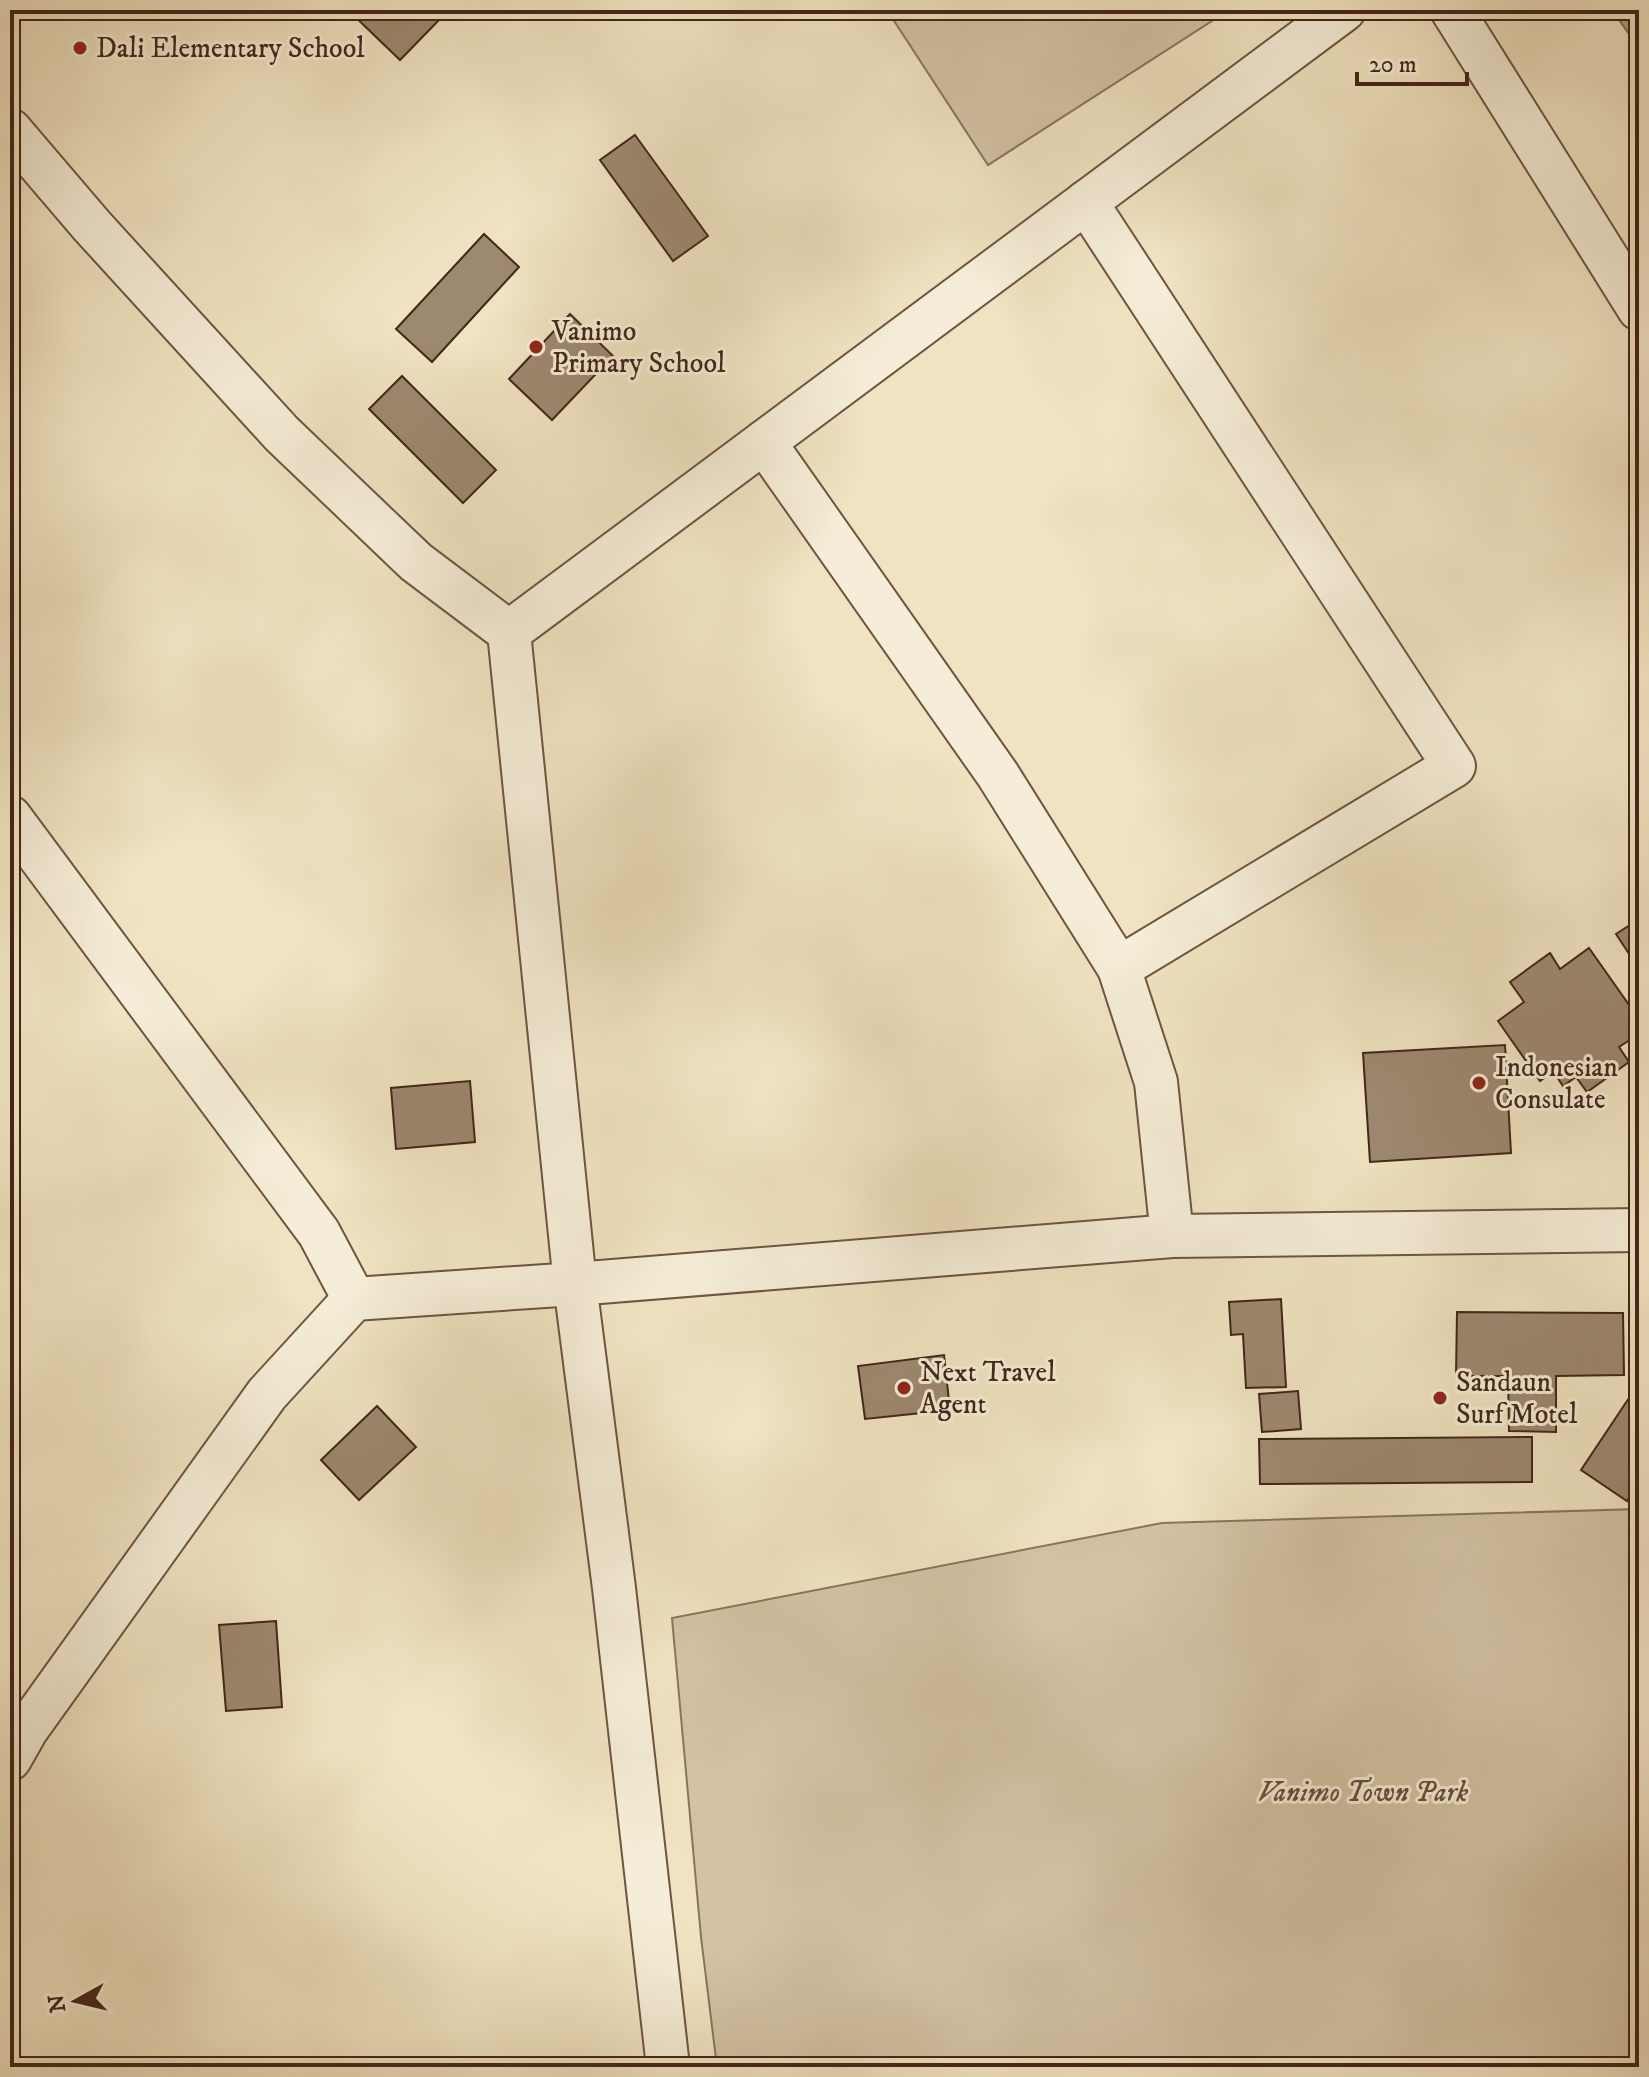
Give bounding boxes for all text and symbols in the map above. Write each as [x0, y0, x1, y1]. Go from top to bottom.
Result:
place label: Dali Elementary School [96, 31, 365, 66]
scale bar [1357, 36, 1467, 86]
marker: Dali Elementary School [71, 39, 89, 57]
text: 20 m [1369, 50, 1417, 80]
place label: Vanimo Primary School [551, 314, 726, 381]
marker: Vanimo Primary School [527, 338, 545, 356]
place label: Indonesian Consulate [1495, 1050, 1618, 1117]
marker: Indonesian Consulate [1470, 1074, 1488, 1092]
place label: Next Travel Agent [920, 1355, 1056, 1422]
place label: Sandaun Surf Motel [1456, 1365, 1578, 1432]
marker: Next Travel Agent [895, 1379, 913, 1397]
marker: Sandaun Surf Motel [1431, 1389, 1449, 1407]
park label: Vanimo Town Park [1258, 1775, 1469, 1810]
north arrow [36, 1961, 116, 2041]
text: N [43, 1993, 72, 2014]

